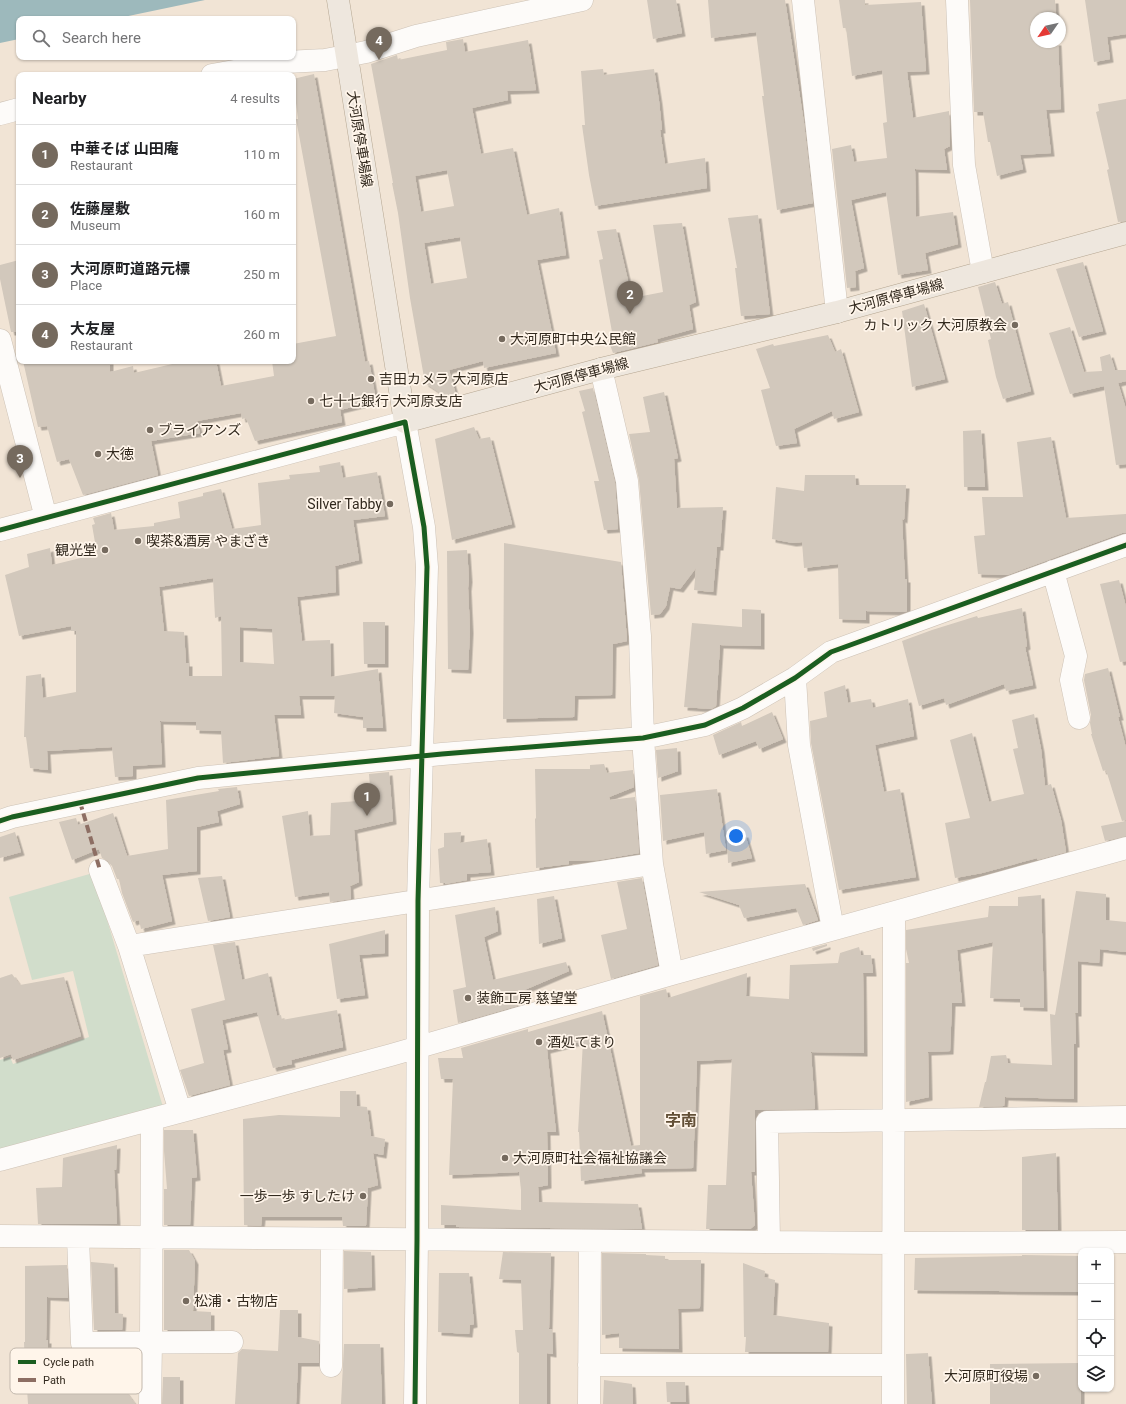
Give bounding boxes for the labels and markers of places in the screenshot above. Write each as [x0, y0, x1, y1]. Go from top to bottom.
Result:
pin: 4 [366, 27, 392, 60]
pin: 2 [617, 281, 643, 314]
place label: カトリック 大河原教会 [864, 317, 1007, 333]
marker: カトリック 大河原教会 [1010, 320, 1020, 330]
place label: 大河原町中央公民館 [510, 331, 636, 347]
marker: 大河原町中央公民館 [497, 334, 507, 344]
place label: 吉田カメラ 大河原店 [379, 371, 508, 387]
marker: 吉田カメラ 大河原店 [366, 374, 376, 384]
place label: 七十七銀行 大河原支店 [319, 393, 462, 409]
marker: 七十七銀行 大河原支店 [306, 396, 316, 406]
place label: ブライアンズ [158, 422, 241, 438]
marker: ブライアンズ [145, 425, 155, 435]
pin: 3 [7, 445, 33, 478]
place label: 大徳 [106, 446, 134, 462]
marker: 大徳 [93, 449, 103, 459]
place label: Silver Tabby [307, 496, 382, 512]
marker: Silver Tabby [385, 499, 395, 509]
place label: 喫茶&酒房 やまざき [146, 533, 270, 549]
marker: 喫茶&酒房 やまざき [133, 536, 143, 546]
place label: 観光堂 [55, 542, 97, 558]
marker: 観光堂 [100, 545, 110, 555]
pin: 1 [354, 783, 380, 816]
place label: 装飾工房 慈望堂 [476, 990, 577, 1006]
marker: 装飾工房 慈望堂 [463, 993, 473, 1003]
place label: 酒処てまり [547, 1034, 616, 1050]
marker: 酒処てまり [534, 1037, 544, 1047]
place label: 大河原町社会福祉協議会 [513, 1150, 667, 1166]
marker: 大河原町社会福祉協議会 [500, 1153, 510, 1163]
place label: 一歩一歩 すしたけ [240, 1188, 355, 1204]
marker: 一歩一歩 すしたけ [358, 1191, 368, 1201]
place label: 松浦・古物店 [194, 1293, 278, 1309]
marker: 松浦・古物店 [181, 1296, 191, 1306]
place label: 大河原町役場 [944, 1368, 1028, 1384]
marker: 大河原町役場 [1031, 1371, 1041, 1381]

